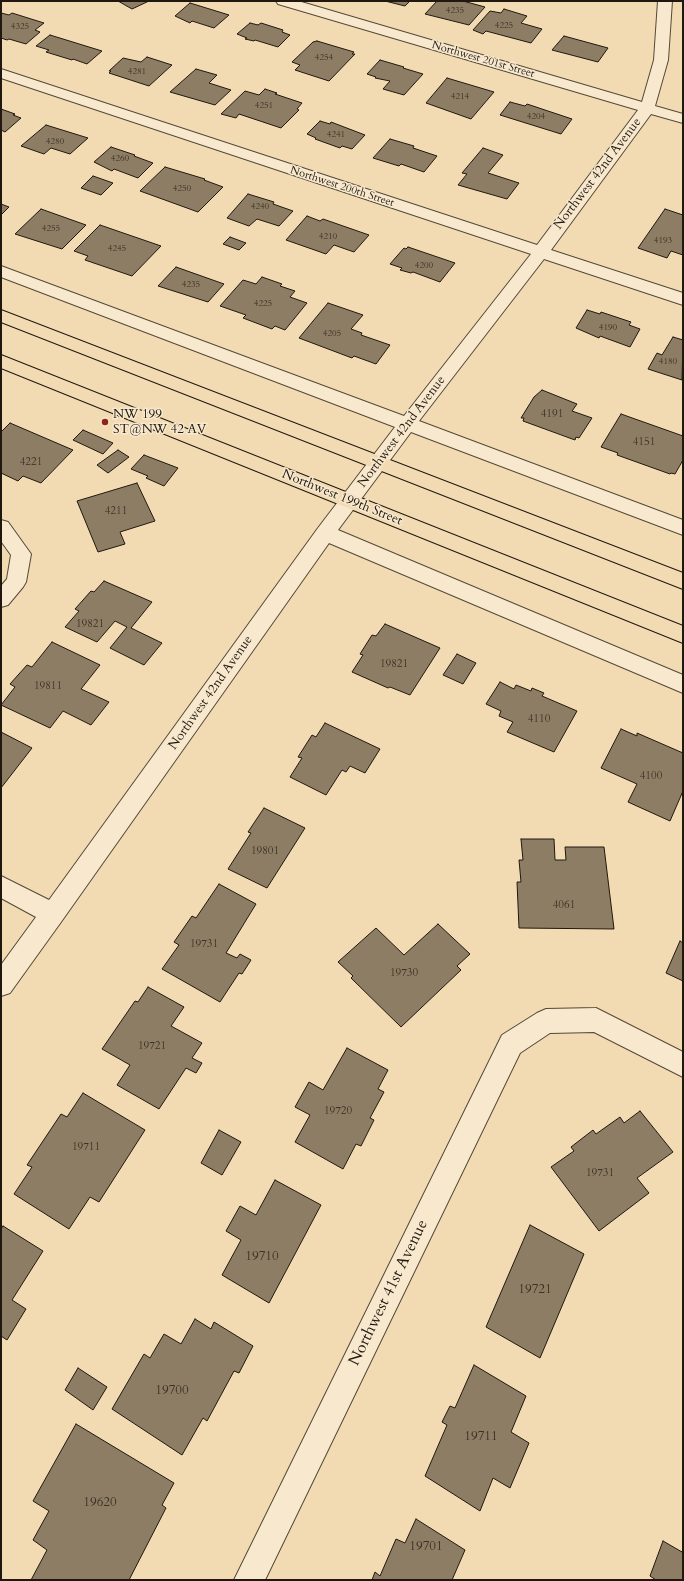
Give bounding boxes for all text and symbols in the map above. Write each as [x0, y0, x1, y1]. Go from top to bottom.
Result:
house number: 4235 [446, 6, 464, 16]
house number: 4225 [495, 21, 513, 31]
house number: 4325 [11, 22, 29, 32]
street label: Northwest 201st Street [430, 39, 536, 81]
house number: 4254 [315, 53, 333, 63]
house number: 4281 [128, 67, 146, 77]
house number: 4214 [451, 92, 469, 102]
house number: 4251 [255, 101, 273, 111]
house number: 4204 [527, 112, 545, 122]
street label: Northwest 42nd Avenue [551, 115, 645, 233]
house number: 4241 [327, 130, 345, 140]
house number: 4280 [46, 137, 64, 147]
house number: 4260 [111, 154, 129, 164]
street label: Northwest 200th Street [288, 164, 396, 210]
house number: 4250 [173, 184, 191, 194]
house number: 4240 [251, 202, 269, 212]
house number: 4255 [42, 224, 60, 234]
house number: 4210 [319, 232, 337, 242]
house number: 4193 [654, 236, 672, 246]
house number: 4245 [108, 244, 126, 254]
house number: 4200 [415, 261, 433, 271]
house number: 4235 [182, 280, 200, 290]
house number: 4225 [254, 299, 272, 309]
house number: 4190 [599, 323, 617, 333]
house number: 4205 [323, 329, 341, 339]
house number: 4180 [659, 357, 677, 367]
street label: Northwest 42nd Avenue [355, 373, 449, 491]
place label: NW 199 ST@NW 42 AV [113, 407, 206, 438]
house number: 4191 [541, 407, 563, 421]
marker: NW 199 ST@NW 42 AV [100, 417, 110, 427]
house number: 4151 [633, 435, 655, 449]
house number: 4221 [20, 455, 42, 469]
street label: Northwest 199th Street [280, 467, 404, 529]
house number: 4211 [105, 504, 127, 518]
house number: 19821 [76, 617, 104, 631]
street label: Northwest 42nd Avenue [166, 633, 256, 753]
house number: 19821 [380, 657, 408, 671]
house number: 19811 [34, 679, 62, 693]
house number: 4110 [528, 712, 550, 726]
house number: 4100 [640, 769, 662, 783]
house number: 19801 [251, 844, 279, 858]
house number: 4061 [553, 898, 575, 912]
house number: 19731 [190, 937, 218, 951]
house number: 19730 [390, 966, 418, 980]
house number: 19721 [138, 1039, 166, 1053]
house number: 19720 [324, 1104, 352, 1118]
house number: 19711 [72, 1140, 100, 1154]
house number: 19731 [586, 1166, 614, 1180]
street label: Northwest 41st Avenue [345, 1217, 433, 1369]
house number: 19710 [245, 1249, 279, 1265]
house number: 19721 [518, 1282, 552, 1298]
house number: 19700 [155, 1383, 189, 1399]
house number: 19711 [464, 1429, 498, 1445]
house number: 19620 [83, 1495, 117, 1511]
house number: 19701 [409, 1539, 443, 1555]

